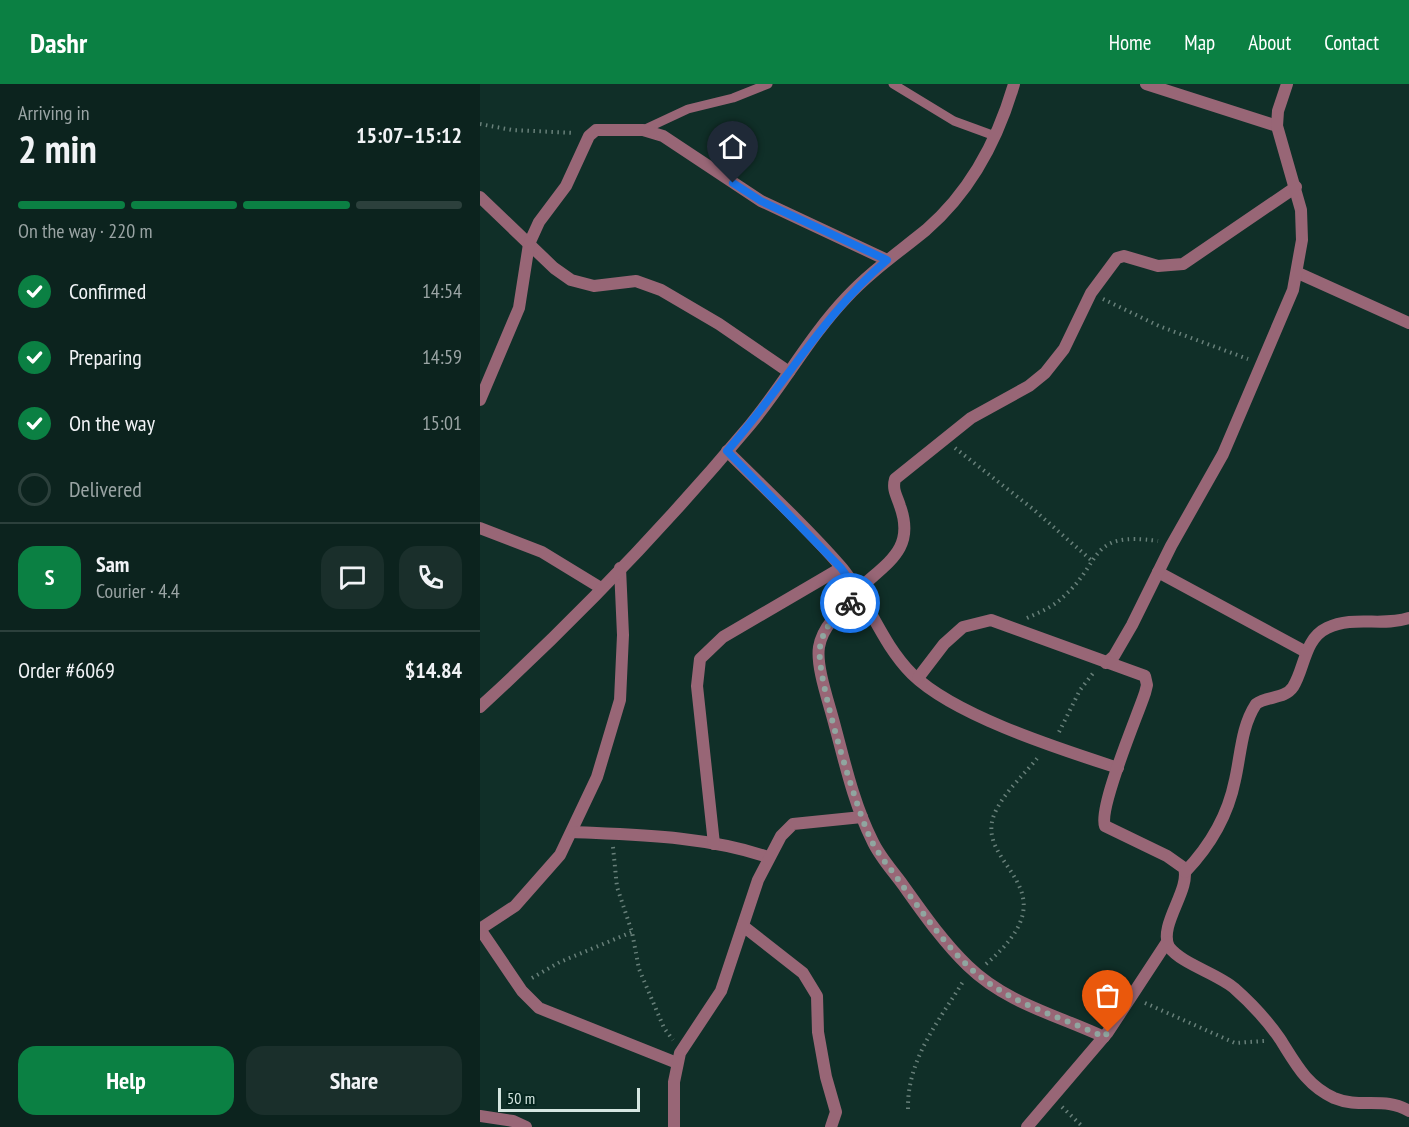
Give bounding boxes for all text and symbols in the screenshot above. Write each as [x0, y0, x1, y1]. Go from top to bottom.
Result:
text: Dashr [30, 24, 87, 61]
text: Home [1109, 29, 1151, 56]
text: Map [1184, 29, 1215, 56]
text: About [1248, 29, 1291, 56]
text: Contact [1324, 29, 1379, 56]
text: Arriving in [18, 100, 90, 126]
text: 15:07–15:12 [356, 121, 462, 149]
pin [707, 121, 758, 183]
text: 2 min [18, 123, 97, 174]
icon: home [716, 130, 749, 163]
text: On the way · 220 m [18, 218, 153, 244]
icon: check [18, 275, 51, 308]
text: Confirmed [69, 277, 146, 305]
text: 14:54 [422, 278, 462, 304]
icon: check [18, 341, 51, 374]
text: Preparing [69, 343, 142, 371]
text: 14:59 [422, 344, 462, 370]
icon: check [18, 407, 51, 440]
text: On the way [69, 409, 155, 437]
text: 15:01 [422, 410, 462, 436]
text: Delivered [69, 475, 142, 503]
button: chat [321, 546, 384, 609]
button: phone [399, 546, 462, 609]
text: Sam [96, 550, 129, 578]
text: S [45, 563, 54, 591]
courier [820, 573, 880, 633]
text: Courier · 4.4 [96, 578, 180, 604]
icon: bike [834, 587, 867, 620]
text: Order #6069 [18, 656, 115, 684]
text: $14.84 [405, 656, 462, 684]
pin [1082, 970, 1133, 1032]
icon: bag [1091, 979, 1124, 1012]
button: Help [18, 1046, 234, 1115]
button: Share [246, 1046, 462, 1115]
scale bar [498, 1085, 640, 1112]
text: 50 m [507, 1088, 535, 1108]

